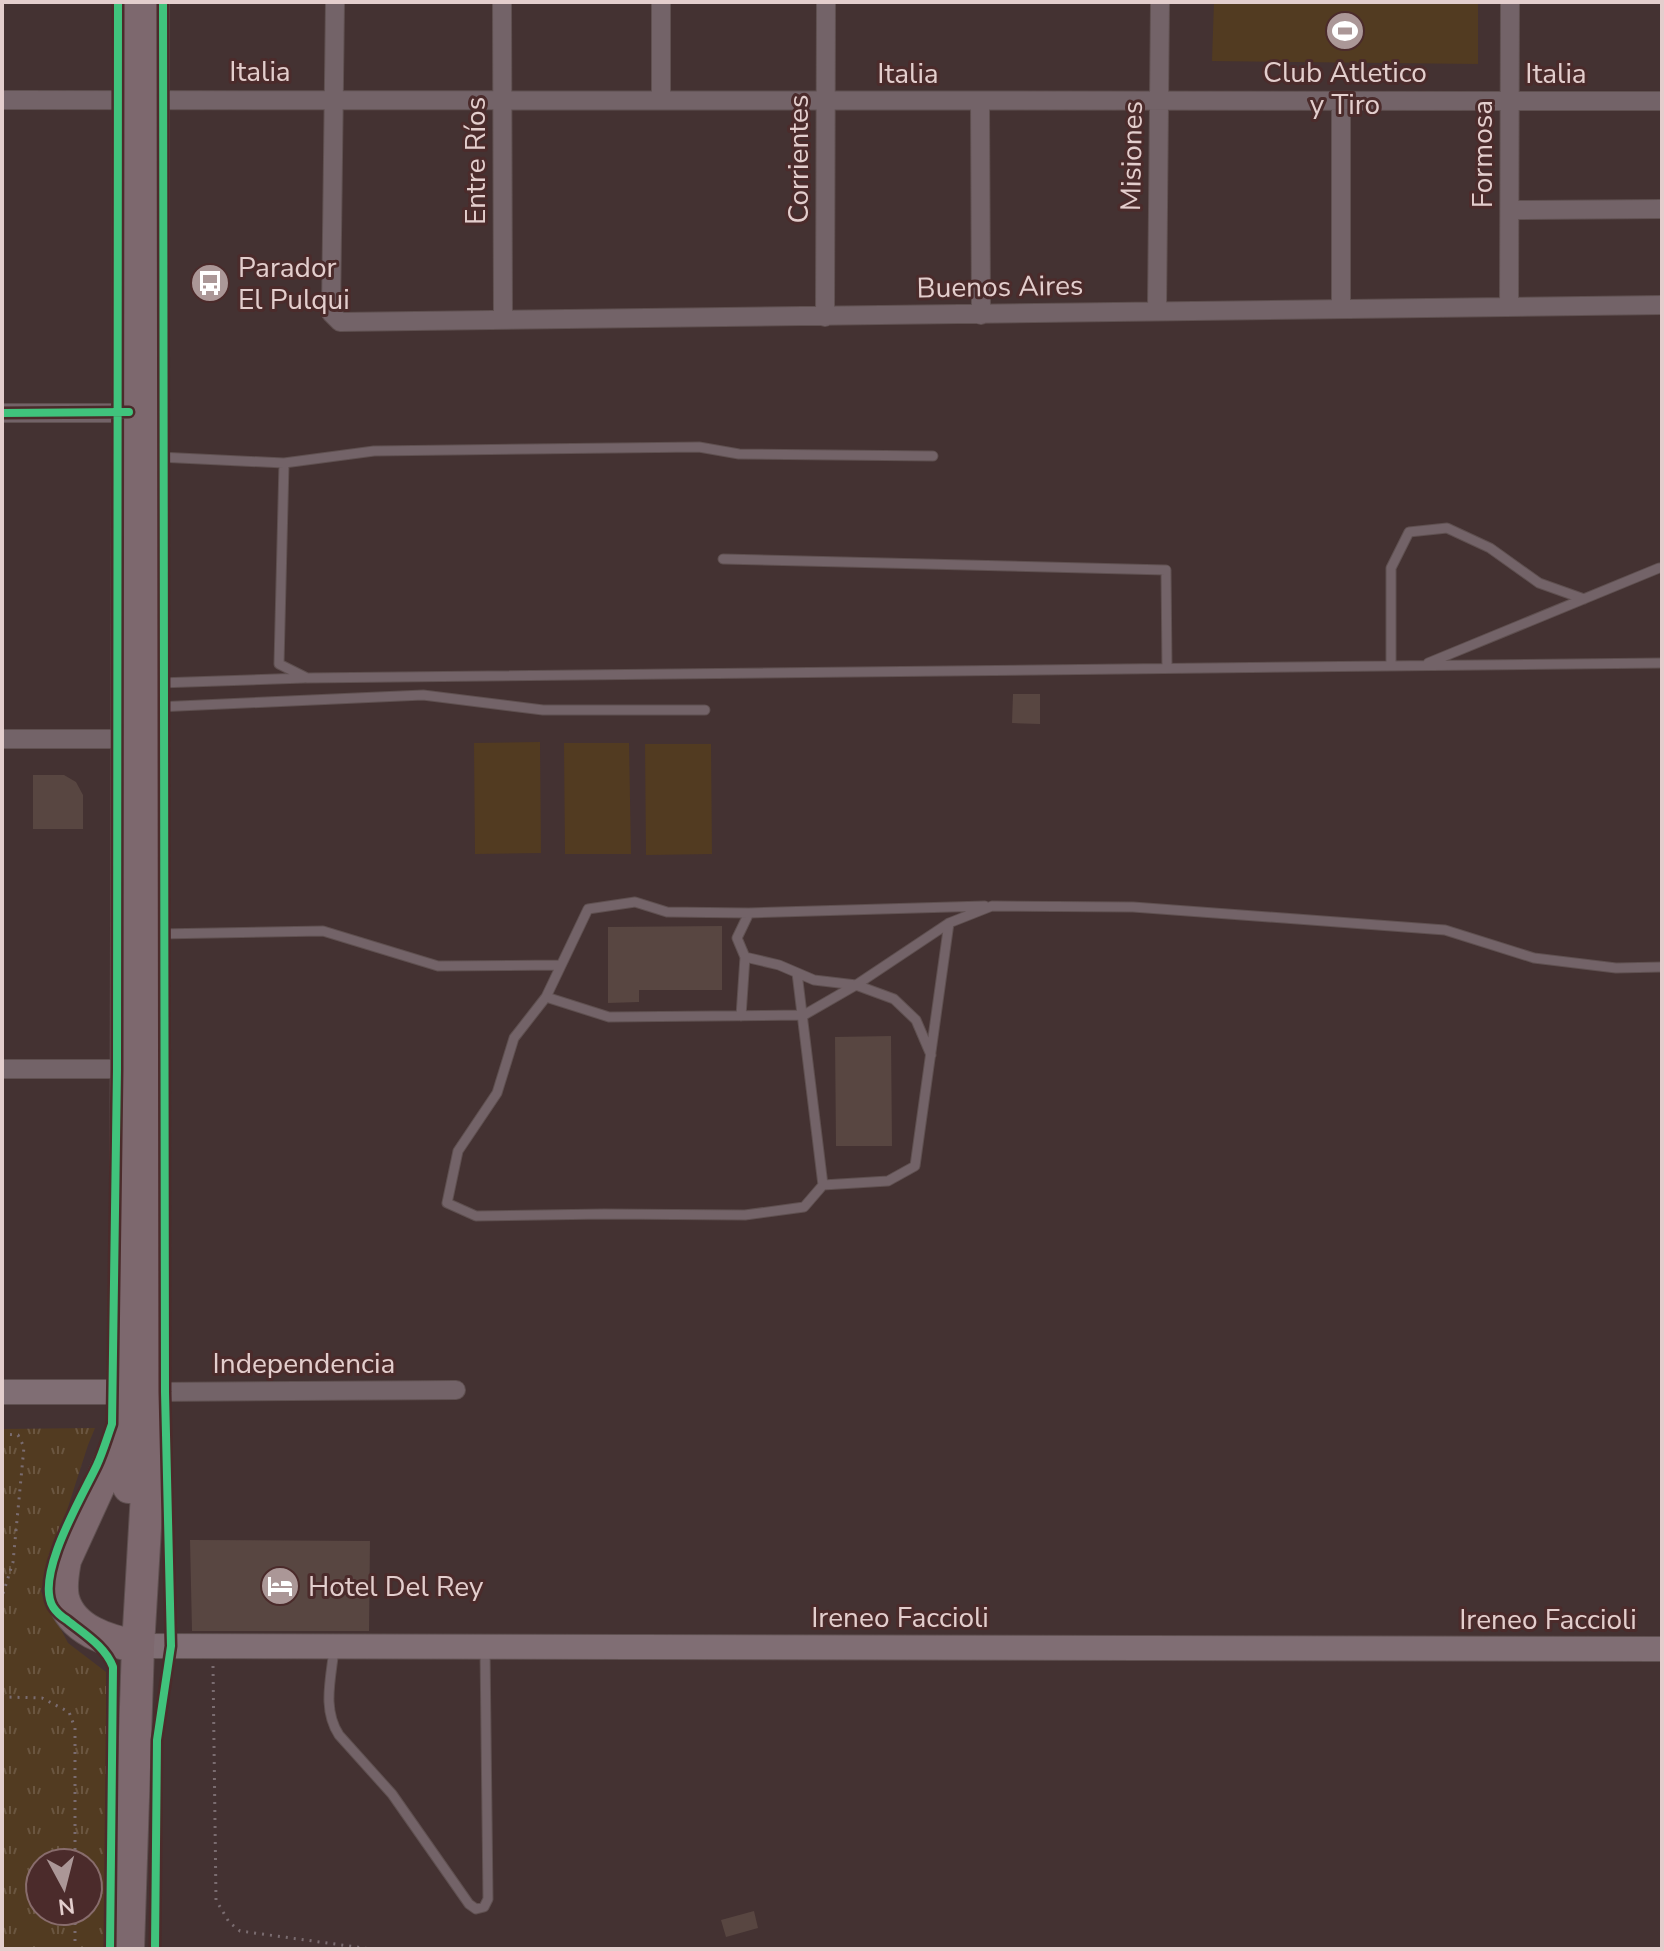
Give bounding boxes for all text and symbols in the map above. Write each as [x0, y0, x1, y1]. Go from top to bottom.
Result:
sports icon: Club Atletico y Tiro [1324, 10, 1366, 52]
street label: Italia [229, 53, 291, 91]
place label: Club Atletico y Tiro [1263, 54, 1427, 124]
street label: Italia [877, 55, 939, 93]
street label: Italia [1525, 55, 1587, 93]
street label: Corrientes [780, 95, 818, 223]
street label: Entre Ríos [457, 97, 495, 225]
street label: Formosa [1464, 100, 1502, 208]
street label: Misiones [1112, 101, 1152, 211]
place label: Parador El Pulqui [238, 249, 350, 319]
bus stop icon: Parador El Pulqui [189, 262, 231, 304]
street label: Buenos Aires [916, 267, 1084, 307]
street label: Independencia [213, 1345, 395, 1383]
hotel icon: Hotel Del Rey [259, 1565, 301, 1607]
place label: Hotel Del Rey [308, 1568, 484, 1606]
street label: Ireneo Faccioli [811, 1599, 989, 1637]
street label: Ireneo Faccioli [1459, 1601, 1637, 1639]
north arrow [24, 1847, 104, 1927]
text: N [56, 1890, 76, 1922]

